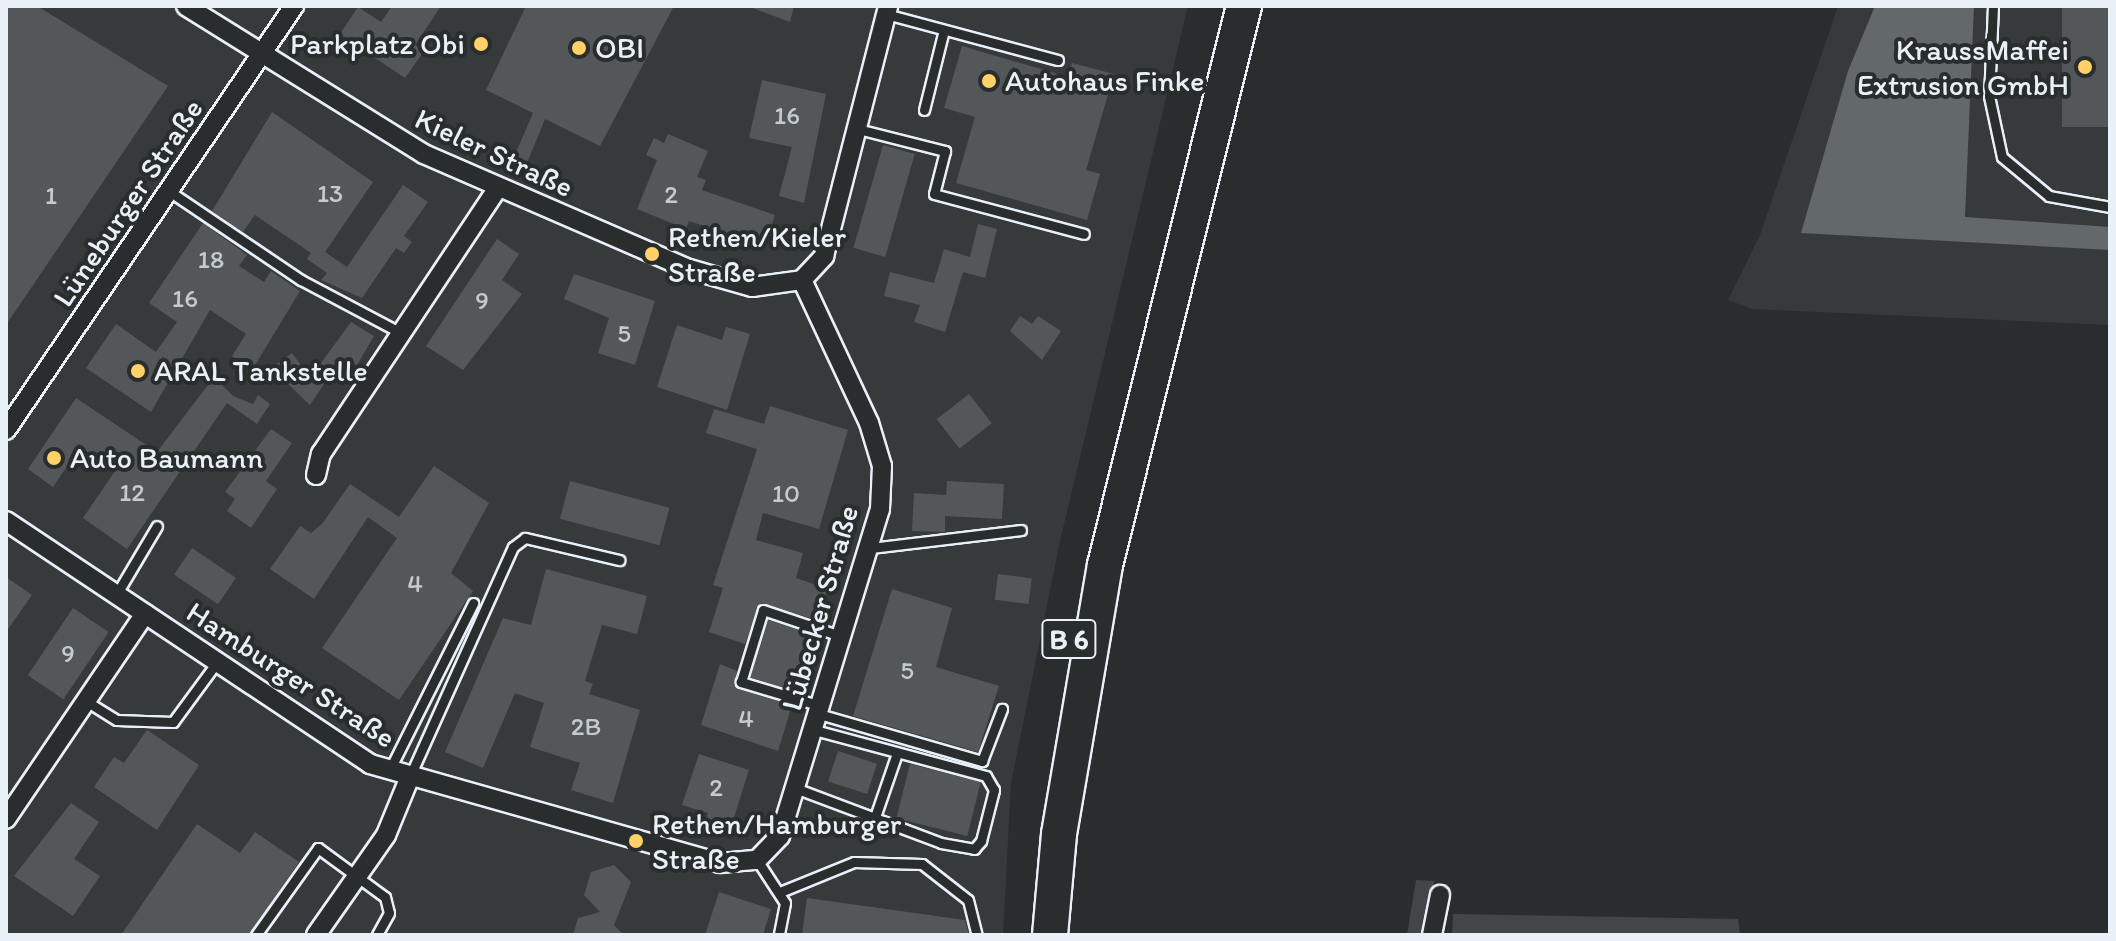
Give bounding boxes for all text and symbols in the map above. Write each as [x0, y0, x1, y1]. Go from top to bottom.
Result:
place label: Parkplatz Obi [290, 26, 465, 62]
place label: OBI [595, 30, 644, 66]
place label: KraussMaffei Extrusion GmbH [1857, 32, 2069, 102]
marker: Parkplatz Obi [472, 35, 490, 53]
marker: OBI [570, 39, 588, 57]
marker: KraussMaffei Extrusion GmbH [2076, 58, 2094, 76]
place label: Autohaus Finke [1005, 63, 1204, 99]
marker: Autohaus Finke [980, 72, 998, 90]
street label: Lüneburger Straße [45, 93, 211, 313]
house number: 16 [774, 100, 800, 132]
street label: Kieler Straße [409, 101, 579, 205]
house number: 13 [317, 178, 343, 210]
house number: 2 [664, 179, 678, 211]
house number: 1 [45, 180, 57, 212]
place label: Rethen/Kieler Straße [668, 219, 846, 290]
house number: 18 [198, 244, 224, 276]
marker: Rethen/Kieler Straße [643, 245, 661, 263]
house number: 16 [172, 283, 198, 315]
house number: 9 [475, 285, 489, 317]
house number: 5 [617, 318, 631, 350]
place label: ARAL Tankstelle [154, 353, 365, 389]
marker: ARAL Tankstelle [129, 362, 147, 380]
place label: Auto Baumann [70, 440, 264, 476]
marker: Auto Baumann [45, 449, 63, 467]
house number: 12 [119, 477, 145, 509]
house number: 10 [772, 478, 800, 510]
street label: Lübecker Straße [774, 502, 866, 714]
house number: 4 [407, 568, 423, 600]
street label: Hamburger Straße [180, 594, 402, 756]
road number: B 6 [1041, 615, 1097, 663]
house number: 9 [61, 638, 75, 670]
house number: 5 [900, 655, 914, 687]
house number: 4 [738, 703, 754, 735]
house number: 2B [571, 711, 601, 743]
house number: 2 [709, 772, 723, 804]
place label: Rethen/Hamburger Straße [652, 806, 901, 876]
marker: Rethen/Hamburger Straße [627, 832, 645, 850]

